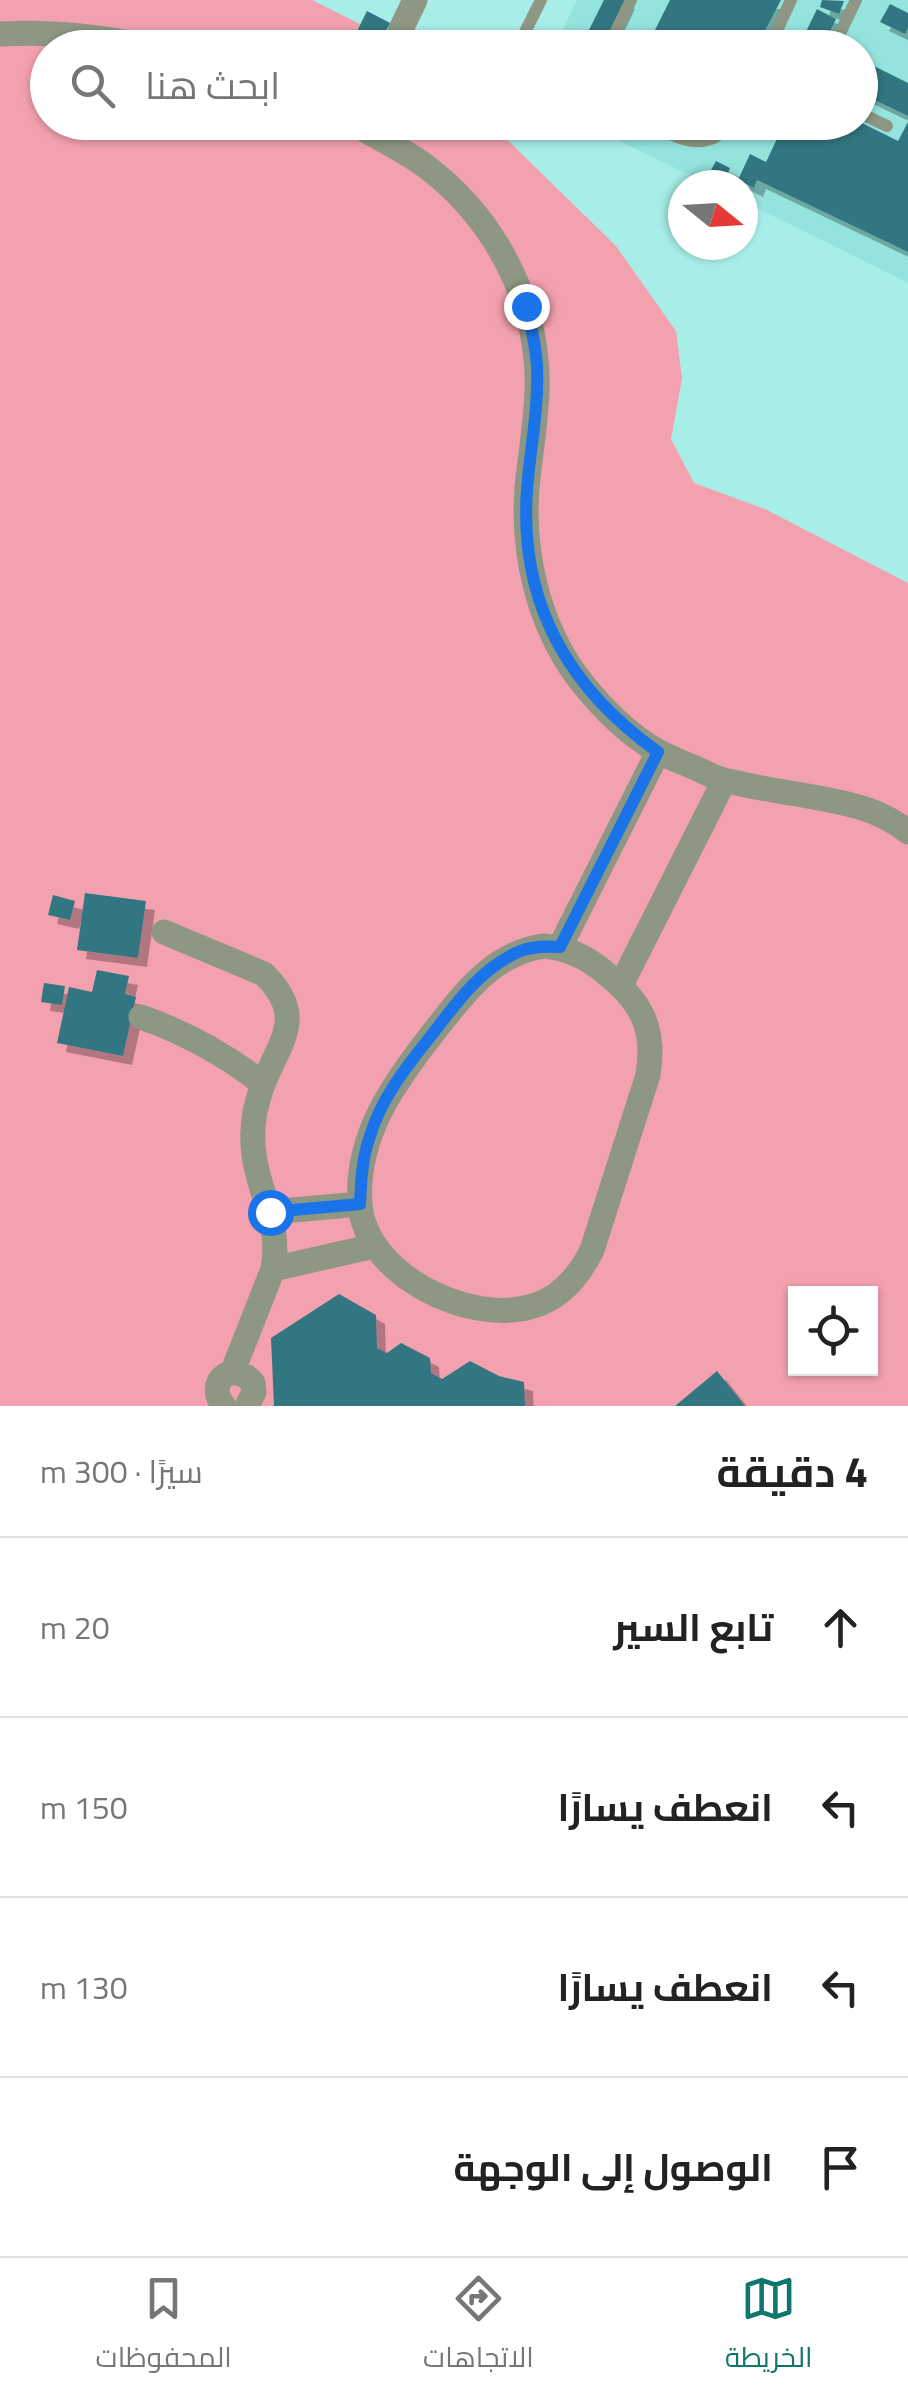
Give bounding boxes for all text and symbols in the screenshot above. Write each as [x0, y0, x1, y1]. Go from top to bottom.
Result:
search box [30, 30, 878, 140]
text: ابحث هنا [145, 56, 280, 114]
icon: search [65, 58, 120, 113]
north arrow [668, 170, 758, 260]
route end [504, 284, 550, 330]
route start [248, 1190, 294, 1236]
map controls [788, 1286, 878, 1376]
button: locate [788, 1286, 878, 1376]
text: 4 دقيقة [716, 1439, 868, 1503]
text: سيرًا · 300 m [40, 1447, 203, 1495]
text: تابع السير [614, 1598, 773, 1656]
icon: ahead [813, 1600, 868, 1655]
text: 20 m [40, 1603, 110, 1651]
text: انعطف يسارًا [557, 1778, 773, 1836]
icon: left [813, 1780, 868, 1835]
text: 150 m [40, 1783, 128, 1831]
text: انعطف يسارًا [557, 1958, 773, 2016]
icon: left [813, 1960, 868, 2015]
text: 130 m [40, 1963, 128, 2011]
text: الوصول إلى الوجهة [454, 2138, 773, 2196]
icon: arrive [813, 2140, 868, 2195]
tab: المحفوظات [96, 2271, 232, 2383]
tab: الاتجاهات [423, 2271, 534, 2383]
tab: الخريطة [725, 2271, 812, 2383]

